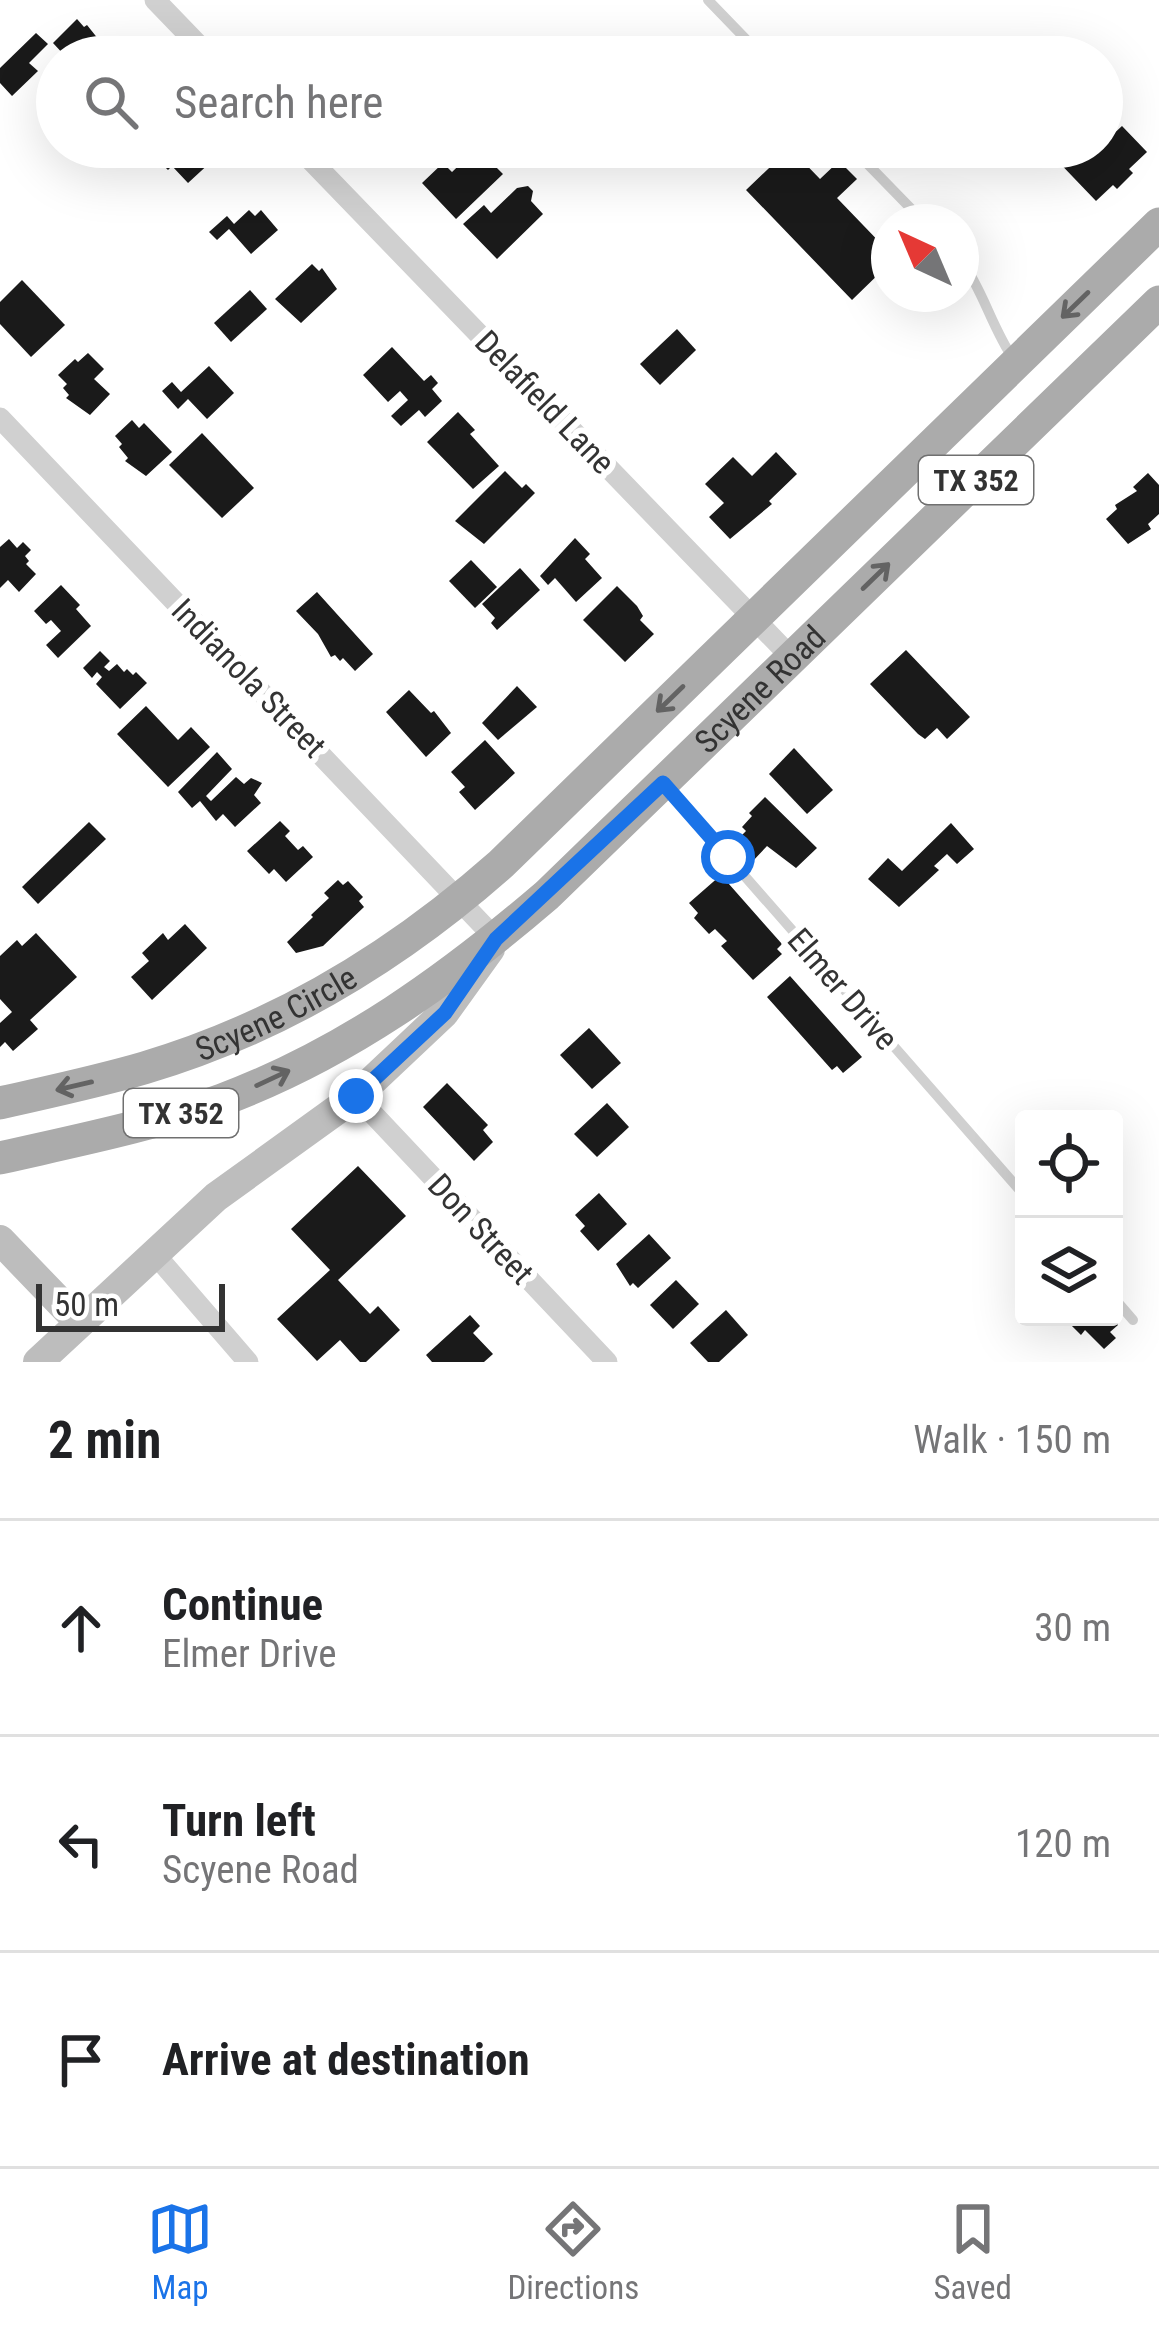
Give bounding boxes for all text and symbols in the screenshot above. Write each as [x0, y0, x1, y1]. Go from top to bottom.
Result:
search box [36, 36, 1123, 168]
icon: search [78, 69, 144, 135]
text: Search here [174, 76, 383, 129]
north arrow [871, 204, 979, 312]
one-way arrow [1061, 291, 1090, 319]
street label: Delafield Lane [467, 322, 623, 482]
road number: TX 352 [919, 456, 1033, 504]
one-way arrow [861, 562, 890, 591]
street label: Indianola Street [164, 591, 334, 765]
street label: Scyene Road [686, 617, 833, 761]
one-way arrow [656, 684, 685, 712]
route start [701, 830, 755, 884]
street label: Elmer Drive [780, 920, 906, 1058]
street label: Scyene Circle [190, 957, 363, 1069]
one-way arrow [254, 1065, 290, 1087]
route end [329, 1069, 383, 1123]
one-way arrow [55, 1075, 93, 1098]
road number: TX 352 [124, 1089, 238, 1137]
map controls [1015, 1110, 1123, 1326]
button: locate [1015, 1110, 1123, 1218]
street label: Don Street [420, 1166, 542, 1292]
button: layers [1015, 1218, 1123, 1326]
scale bar [36, 1278, 225, 1331]
text: 50 m [54, 1285, 119, 1324]
text: 2 min [48, 1411, 161, 1470]
text: Walk · 150 m [913, 1417, 1111, 1463]
text: Continue [162, 1578, 323, 1631]
icon: ahead [48, 1595, 114, 1661]
text: 30 m [1034, 1605, 1111, 1651]
text: Elmer Drive [162, 1631, 337, 1677]
text: Turn left [162, 1794, 316, 1847]
icon: left [48, 1811, 114, 1877]
text: 120 m [1015, 1821, 1111, 1867]
text: Scyene Road [162, 1847, 359, 1893]
icon: arrive [48, 2027, 114, 2093]
text: Arrive at destination [162, 2033, 530, 2086]
tab: Map [147, 2196, 213, 2307]
tab: Directions [507, 2196, 639, 2307]
tab: Saved [933, 2196, 1012, 2307]

